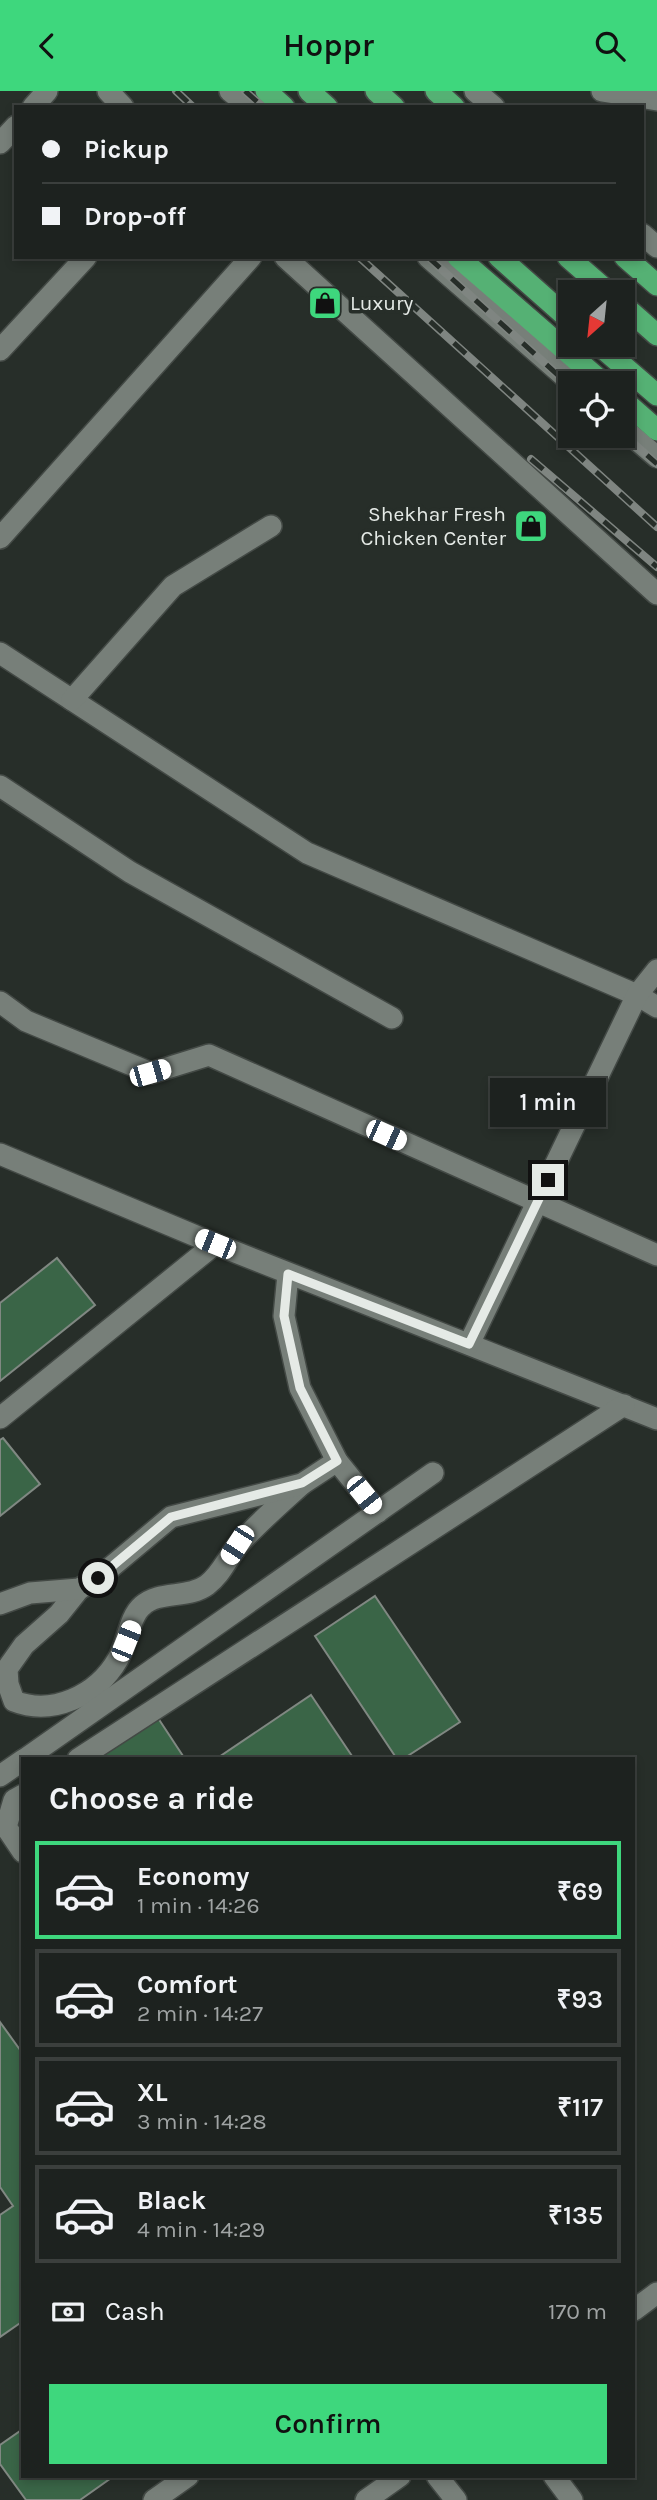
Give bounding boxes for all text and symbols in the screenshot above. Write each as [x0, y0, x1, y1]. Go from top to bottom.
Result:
icon: back [28, 27, 66, 65]
text: Hoppr [283, 27, 374, 64]
icon: search [591, 27, 629, 65]
text: Pickup [84, 134, 169, 165]
text: Drop-off [84, 201, 186, 232]
north arrow [558, 280, 635, 357]
map controls [558, 280, 635, 448]
shop icon: Luxury [306, 284, 344, 322]
place label: Luxury [350, 291, 414, 315]
button: locate [558, 371, 635, 448]
place label: Shekhar Fresh Chicken Center [360, 502, 506, 550]
shop icon: Shekhar Fresh Chicken Center [512, 507, 550, 545]
car [127, 1057, 174, 1089]
callout: 1 min [490, 1079, 606, 1127]
text: 1 min [519, 1089, 577, 1116]
car [363, 1117, 410, 1153]
route end [532, 1164, 564, 1196]
car [192, 1226, 239, 1262]
car [343, 1472, 386, 1518]
car [217, 1522, 258, 1568]
route start [82, 1562, 114, 1594]
car [109, 1618, 144, 1664]
text: Choose a ride [49, 1780, 254, 1817]
icon: car [53, 1859, 116, 1922]
text: Economy [137, 1861, 249, 1892]
text: ₹69 [557, 1876, 603, 1907]
text: 1 min · 14:26 [137, 1892, 260, 1919]
icon: car [53, 1967, 116, 2030]
text: Comfort [137, 1969, 238, 2000]
text: ₹93 [557, 1984, 603, 2015]
text: 2 min · 14:27 [137, 2000, 263, 2027]
icon: car [53, 2075, 116, 2138]
text: XL [137, 2077, 168, 2108]
text: ₹117 [557, 2092, 603, 2123]
text: 3 min · 14:28 [137, 2108, 267, 2135]
icon: car [53, 2183, 116, 2246]
text: Black [137, 2185, 206, 2216]
text: ₹135 [548, 2200, 603, 2231]
text: 4 min · 14:29 [137, 2216, 265, 2243]
icon: cash [49, 2293, 87, 2331]
text: Cash [105, 2296, 165, 2327]
text: 170 m [548, 2298, 607, 2325]
button: Confirm [49, 2384, 607, 2464]

